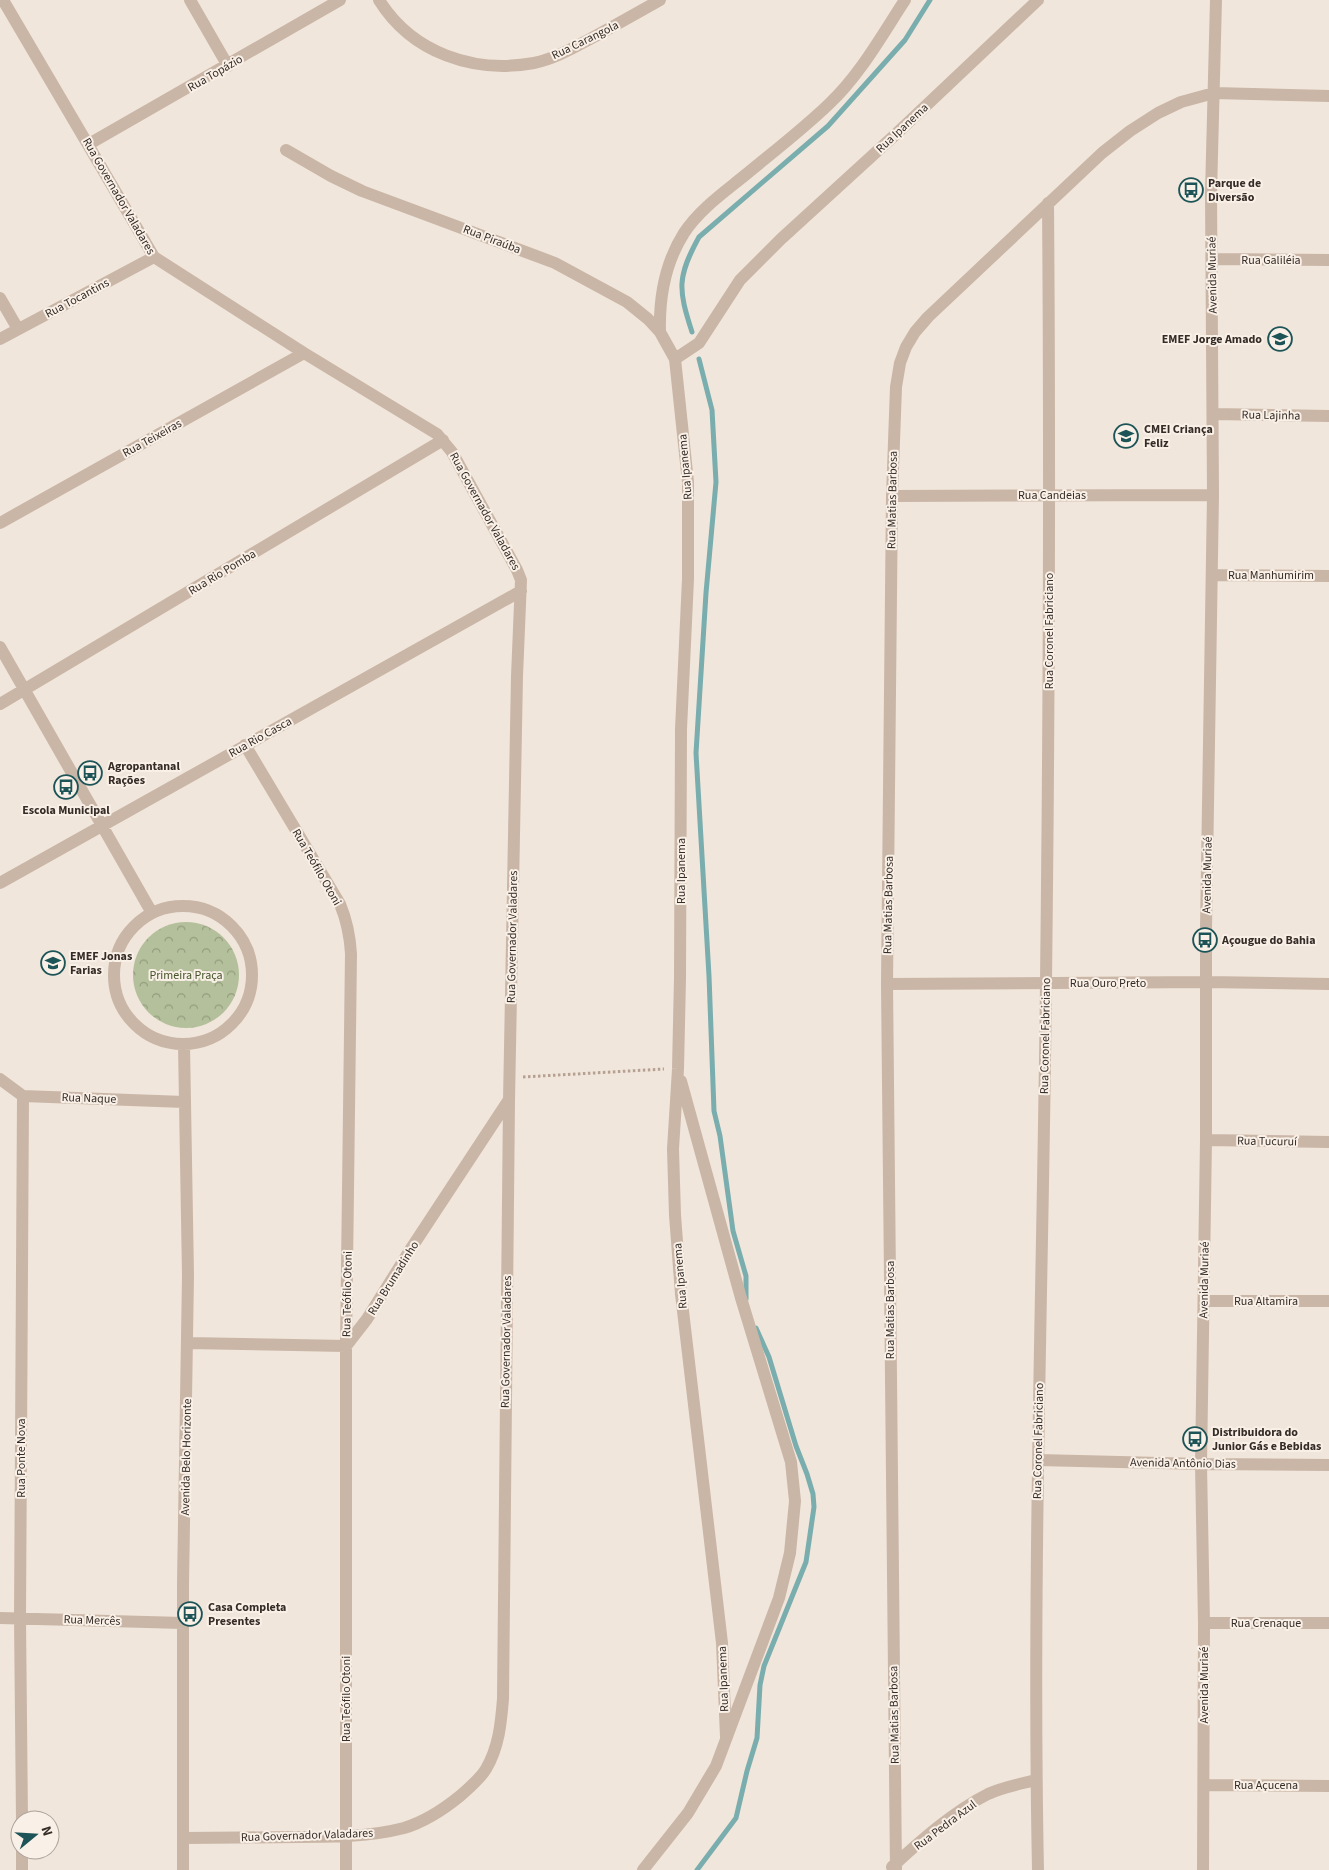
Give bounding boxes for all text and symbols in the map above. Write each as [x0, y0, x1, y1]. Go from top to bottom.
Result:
street label: Rua Carangola [549, 17, 622, 64]
street label: Rua Topázio [185, 51, 246, 96]
street label: Rua Ipanema [872, 100, 932, 157]
street label: Rua Governador Valadares [78, 135, 159, 258]
place label: Parque de Diversão [1208, 175, 1261, 206]
bus stop icon: Parque de Diversão [1178, 177, 1204, 203]
street label: Rua Piraúba [461, 221, 523, 258]
street label: Avenida Muriaé [1203, 236, 1222, 314]
street label: Rua Galiléia [1241, 252, 1301, 269]
street label: Rua Tocantins [42, 274, 112, 322]
school or university icon: EMEF Jorge Amado [1267, 326, 1293, 352]
place label: EMEF Jorge Amado [1162, 331, 1262, 348]
street label: Rua Lajinha [1241, 406, 1301, 425]
street label: Rua Teixeiras [120, 415, 185, 462]
place label: CMEI Criança Feliz [1144, 421, 1213, 452]
school or university icon: CMEI Criança Feliz [1113, 423, 1139, 449]
street label: Rua Ipanema [674, 433, 697, 501]
street label: Rua Governador Valadares [445, 449, 524, 573]
street label: Rua Matias Barbosa [883, 451, 902, 549]
street label: Rua Candeias [1018, 487, 1086, 504]
street label: Rua Rio Pomba [185, 546, 259, 599]
street label: Rua Manhumirim [1228, 567, 1314, 584]
street label: Rua Coronel Fabriciano [1041, 573, 1058, 689]
street label: Rua Rio Casca [226, 713, 295, 762]
place label: Agropantanal Rações [107, 758, 180, 789]
bus stop icon: Agropantanal Rações [77, 760, 103, 786]
bus stop icon: Escola Municipal [53, 774, 79, 800]
place label: Escola Municipal [22, 802, 110, 819]
street label: Rua Teófilo Otoni [288, 826, 345, 909]
street label: Avenida Muriaé [1198, 836, 1217, 914]
street label: Rua Ipanema [673, 838, 690, 904]
street label: Rua Matias Barbosa [879, 856, 898, 954]
street label: Rua Governador Valadares [503, 871, 522, 1003]
bus stop icon: Açougue do Bahia [1192, 927, 1218, 953]
place label: Açougue do Bahia [1221, 932, 1315, 949]
place label: EMEF Jonas Farias [70, 948, 132, 979]
school or university icon: EMEF Jonas Farias [40, 950, 66, 976]
park label: Primeira Praça [149, 967, 223, 984]
street label: Rua Ouro Preto [1070, 975, 1146, 992]
street label: Rua Coronel Fabriciano [1036, 978, 1055, 1094]
street label: Rua Naque [61, 1089, 117, 1108]
street label: Rua Tucuruí [1237, 1132, 1298, 1151]
street label: Rua Brumadinho [364, 1238, 423, 1319]
street label: Avenida Muriaé [1195, 1241, 1214, 1319]
street label: Rua Ipanema [669, 1242, 692, 1310]
street label: Rua Teófilo Otoni [338, 1251, 357, 1337]
street label: Rua Matias Barbosa [882, 1261, 899, 1359]
street label: Rua Governador Valadares [497, 1276, 516, 1408]
street label: Rua Altamira [1234, 1293, 1298, 1310]
street label: Rua Coronel Fabriciano [1029, 1383, 1048, 1499]
street label: Avenida Belo Horizonte [177, 1398, 196, 1516]
street label: Rua Ponte Nova [13, 1418, 30, 1498]
place label: Distribuidora do Junior Gás e Bebidas [1212, 1424, 1321, 1455]
bus stop icon: Distribuidora do Junior Gás e Bebidas [1182, 1426, 1208, 1452]
street label: Avenida Antônio Dias [1130, 1454, 1236, 1473]
place label: Casa Completa Presentes [208, 1599, 286, 1630]
bus stop icon: Casa Completa Presentes [177, 1601, 203, 1627]
street label: Rua Mercês [63, 1611, 121, 1630]
street label: Rua Crenaque [1231, 1615, 1301, 1632]
street label: Rua Ipanema [714, 1646, 733, 1712]
street label: Avenida Muriaé [1196, 1646, 1213, 1723]
street label: Rua Teófilo Otoni [338, 1656, 355, 1742]
street label: Rua Matias Barbosa [885, 1666, 904, 1764]
street label: Rua Açucena [1234, 1777, 1298, 1794]
street label: Rua Pedra Azul [910, 1796, 980, 1855]
north arrow [10, 1810, 60, 1860]
text: N [35, 1824, 57, 1839]
street label: Rua Governador Valadares [241, 1825, 374, 1846]

